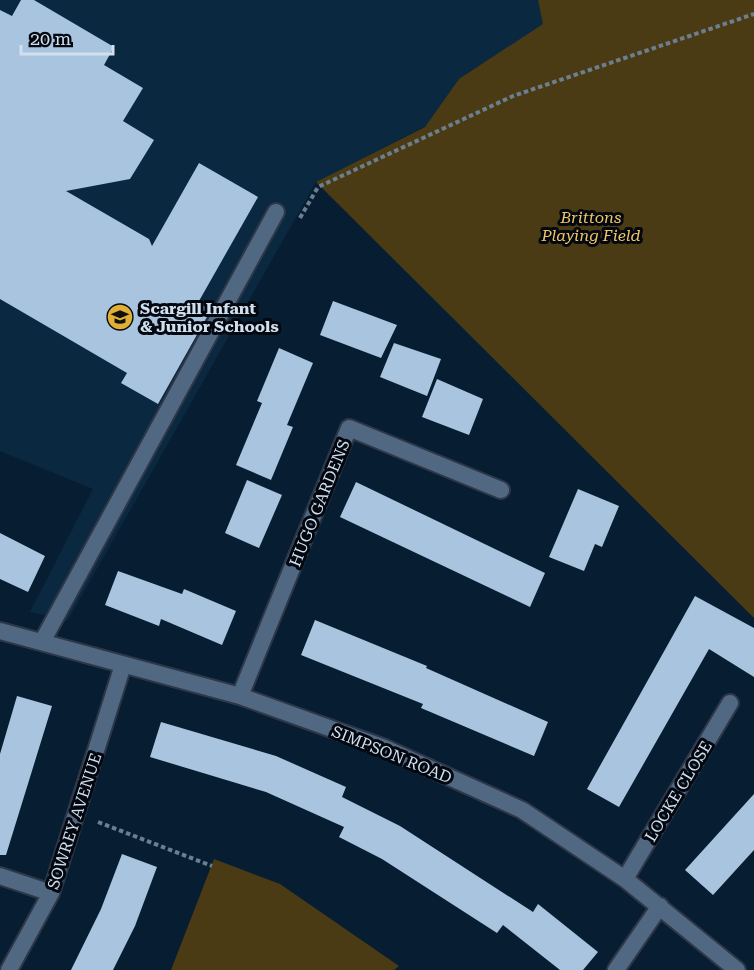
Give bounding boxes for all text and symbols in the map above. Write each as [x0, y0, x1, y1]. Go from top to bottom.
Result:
scale bar [21, 18, 112, 56]
text: 20 m [30, 28, 71, 49]
park label: Brittons Playing Field [540, 208, 641, 245]
place label: Scargill Infant & Junior Schools [140, 299, 279, 336]
school or university icon: Scargill Infant & Junior Schools [105, 302, 135, 332]
street label: HUGO GARDENS [285, 437, 354, 570]
street label: SIMPSON ROAD [329, 722, 455, 787]
street label: LOCKE CLOSE [641, 737, 716, 845]
street label: SOWREY AVENUE [43, 751, 106, 892]

